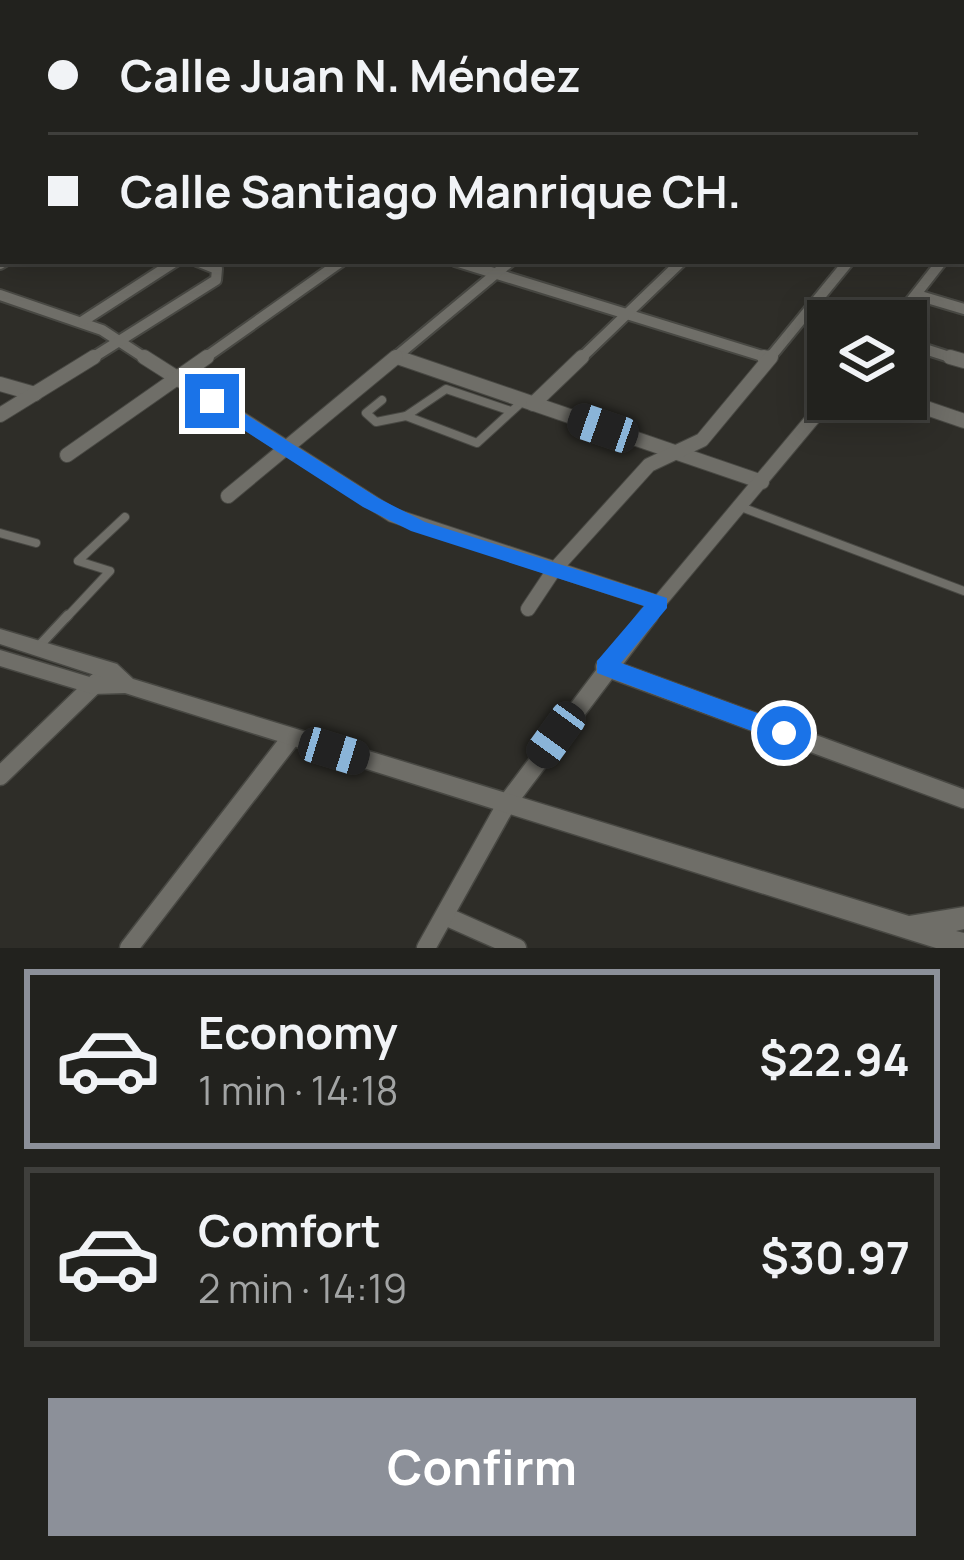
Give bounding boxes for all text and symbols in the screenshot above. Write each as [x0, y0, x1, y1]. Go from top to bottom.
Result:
text: Calle Juan N. Méndez [120, 44, 581, 106]
text: Calle Santiago Manrique CH. [120, 160, 741, 222]
map controls [807, 300, 927, 420]
button: layers [807, 300, 927, 420]
route end [185, 374, 239, 428]
car [563, 399, 643, 457]
car [520, 695, 592, 775]
route start [757, 706, 811, 760]
car [294, 723, 374, 779]
text: Economy [198, 1001, 398, 1063]
icon: car [54, 1005, 162, 1113]
text: $22.94 [759, 1028, 910, 1090]
text: 1 min · 14:18 [198, 1063, 399, 1117]
text: Comfort [198, 1199, 381, 1261]
icon: car [54, 1203, 162, 1311]
text: $30.97 [760, 1226, 910, 1288]
text: 2 min · 14:19 [198, 1261, 407, 1315]
button: Confirm [48, 1398, 916, 1536]

